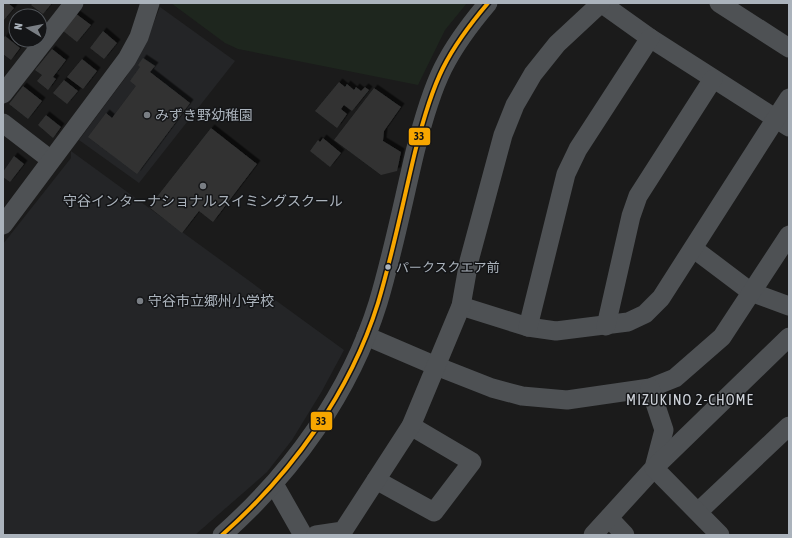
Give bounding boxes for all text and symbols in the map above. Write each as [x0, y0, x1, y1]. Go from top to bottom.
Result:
north arrow [8, 8, 48, 48]
text: N [12, 22, 25, 31]
place label: みずき野幼稚園 [155, 107, 253, 123]
marker: みずき野幼稚園 [142, 110, 152, 120]
line badge: 33 [408, 127, 431, 146]
text: 33 [414, 130, 424, 142]
marker: 守谷インターナショナルスイミングスクール [198, 181, 208, 191]
place label: 守谷インターナショナルスイミングスクール [63, 193, 343, 209]
place label: パークスクエア前 [396, 260, 500, 275]
marker: パークスクエア前 [383, 262, 393, 272]
place label: 守谷市立郷州小学校 [148, 293, 274, 309]
marker: 守谷市立郷州小学校 [135, 296, 145, 306]
district label: MIZUKINO 2-CHOME [626, 391, 754, 408]
line badge: 33 [310, 411, 333, 431]
text: 33 [316, 415, 326, 427]

